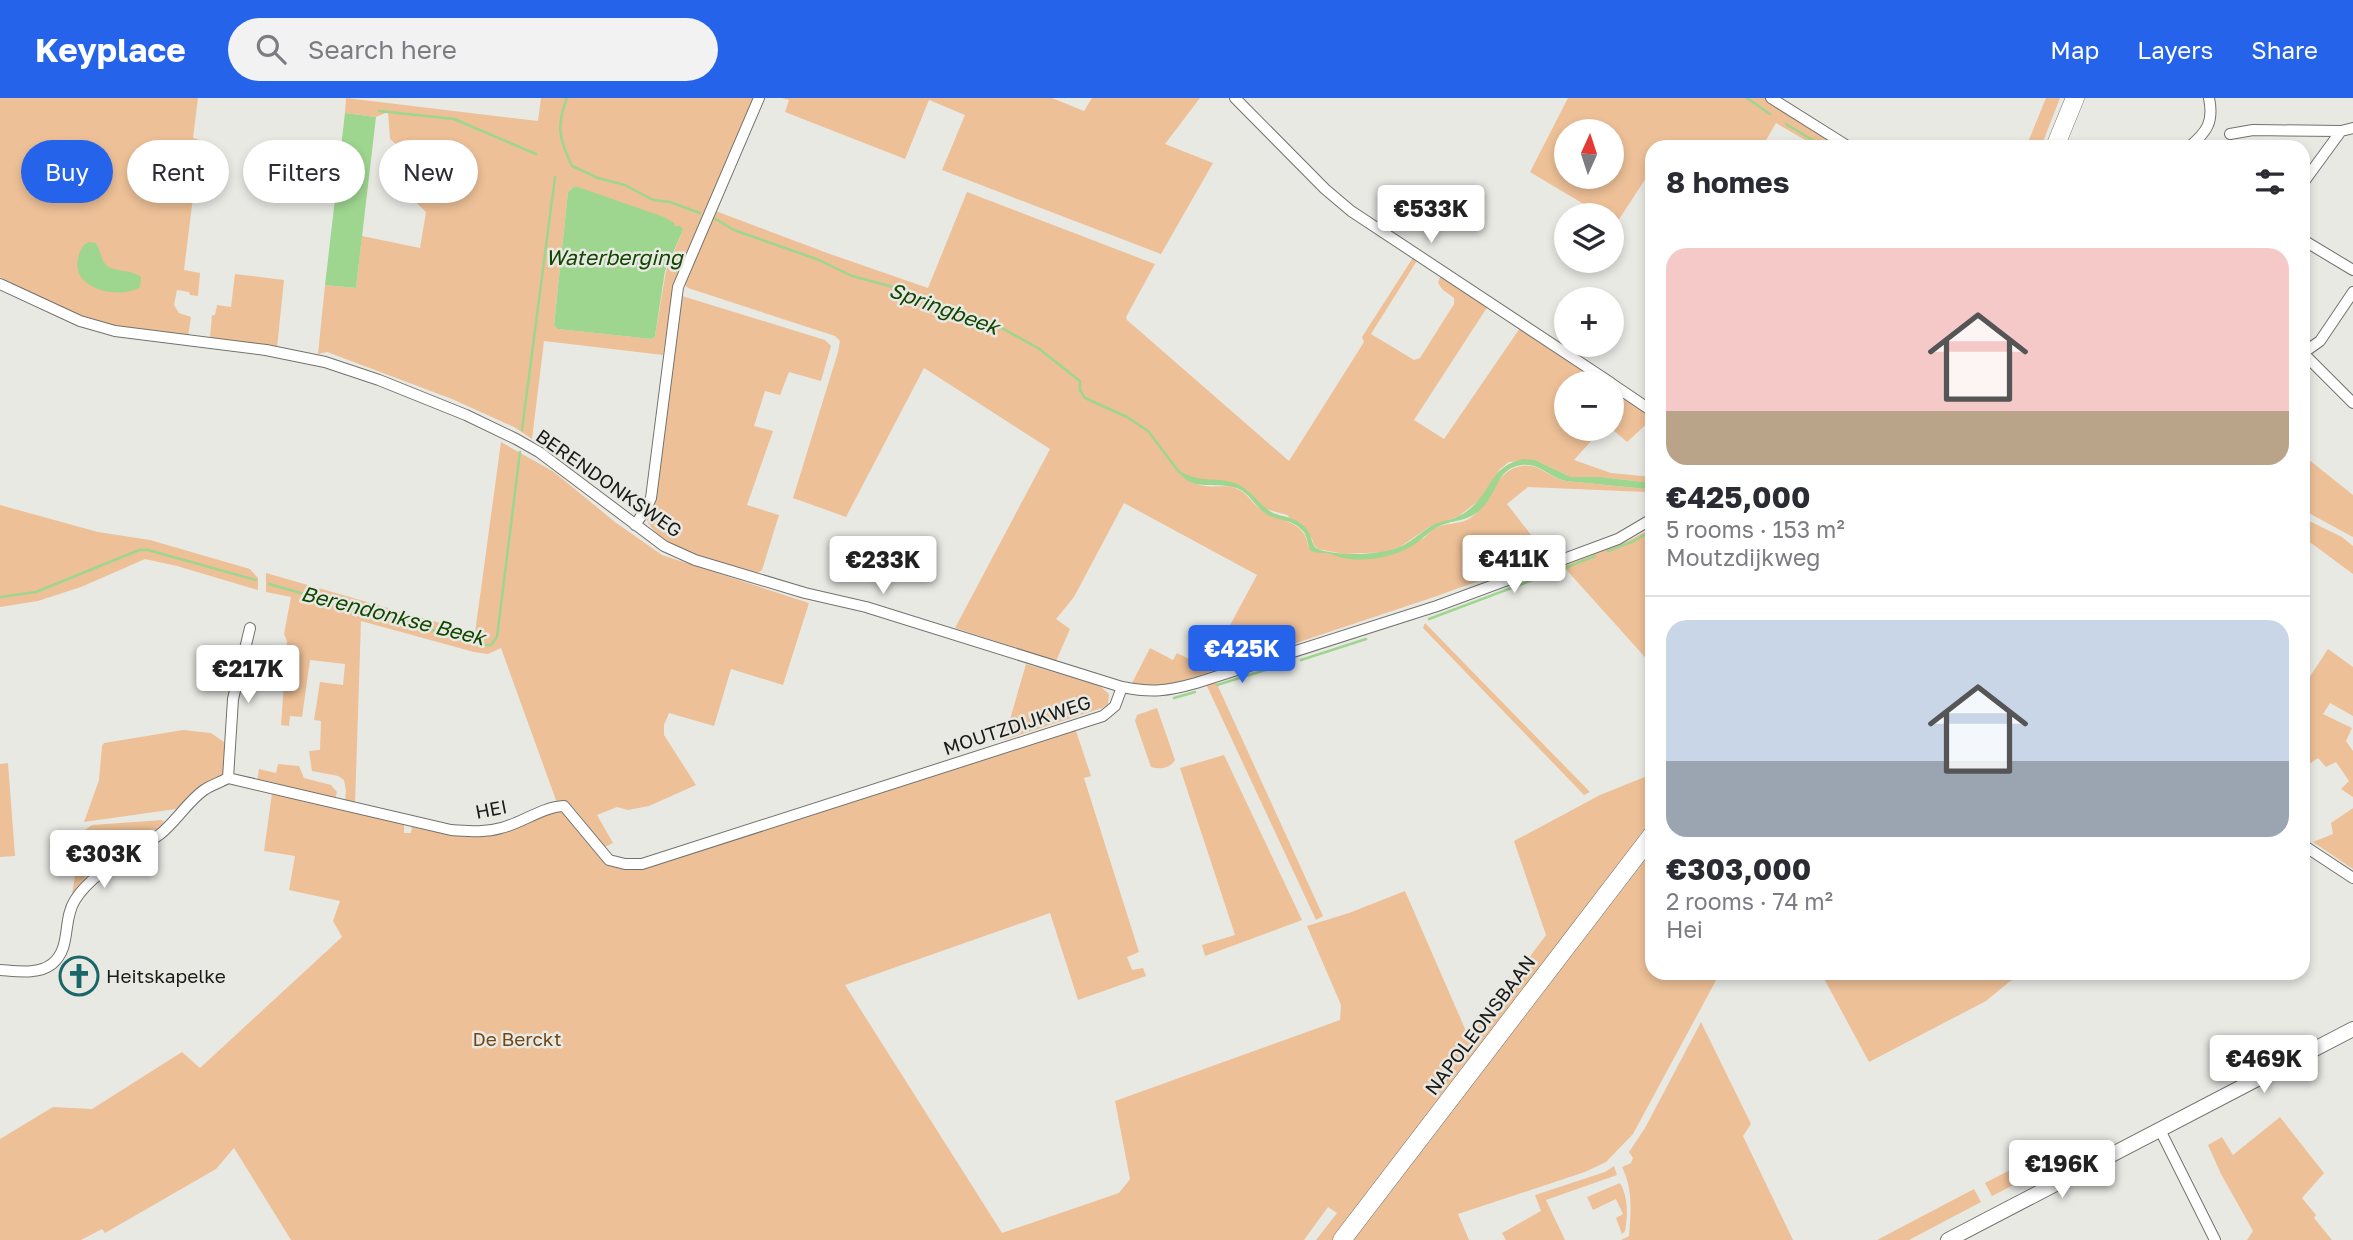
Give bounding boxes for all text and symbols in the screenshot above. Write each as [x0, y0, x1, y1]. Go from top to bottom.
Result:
search box [228, 18, 718, 81]
text: Keyplace [35, 30, 186, 69]
icon: search [252, 30, 290, 68]
text: Search here [308, 34, 457, 65]
text: Map [2050, 35, 2099, 64]
text: Layers [2137, 35, 2213, 64]
text: Share [2251, 35, 2318, 64]
north arrow [1554, 119, 1624, 189]
map controls [1554, 119, 1624, 441]
chip: Buy [21, 140, 113, 203]
chip: Rent [127, 140, 229, 203]
chip: Filters [243, 140, 365, 203]
chip: New [379, 140, 478, 203]
icon: filters [2251, 163, 2289, 201]
text: 8 homes [1666, 164, 1790, 200]
pin: €533K [1382, 186, 1480, 245]
text: €533K [1394, 194, 1468, 222]
button: layers [1554, 203, 1624, 273]
water label: Waterberging [545, 244, 685, 270]
water label: Springbeek [886, 276, 1005, 341]
button: + [1554, 287, 1624, 357]
icon: home [1915, 294, 2041, 420]
button: − [1554, 371, 1624, 441]
street label: BERENDONKSWEG [532, 424, 687, 542]
text: €425,000 [1666, 479, 1811, 515]
text: 5 rooms · 153 m² [1666, 515, 1845, 543]
pin: €233K [834, 536, 932, 596]
pin: €411K [1465, 536, 1563, 595]
text: Moutzdijkweg [1666, 543, 1820, 571]
text: €411K [1479, 544, 1549, 572]
text: €233K [846, 545, 920, 573]
water label: Berendonkse Beek [299, 580, 490, 651]
pin: €425K [1193, 626, 1291, 685]
text: €425K [1204, 634, 1280, 662]
pin: €217K [199, 646, 297, 705]
text: €217K [212, 654, 284, 682]
icon: home [1915, 666, 2041, 792]
street label: MOUTZDIJKWEG [940, 690, 1093, 759]
street label: HEI [473, 794, 509, 823]
pin: €303K [55, 830, 153, 890]
text: €303K [66, 839, 142, 867]
text: €303,000 [1666, 851, 1811, 887]
text: 2 rooms · 74 m² [1666, 887, 1833, 915]
text: Hei [1666, 915, 1703, 943]
street label: NAPOLEONSBAAN [1419, 950, 1540, 1099]
church icon: Heitskapelke [58, 955, 100, 997]
place label: Heitskapelke [106, 964, 226, 987]
park label: De Berckt [472, 1027, 562, 1050]
pin: €469K [2215, 1035, 2313, 1095]
text: €469K [2226, 1044, 2302, 1072]
pin: €196K [2013, 1140, 2111, 1200]
text: €196K [2025, 1149, 2099, 1177]

